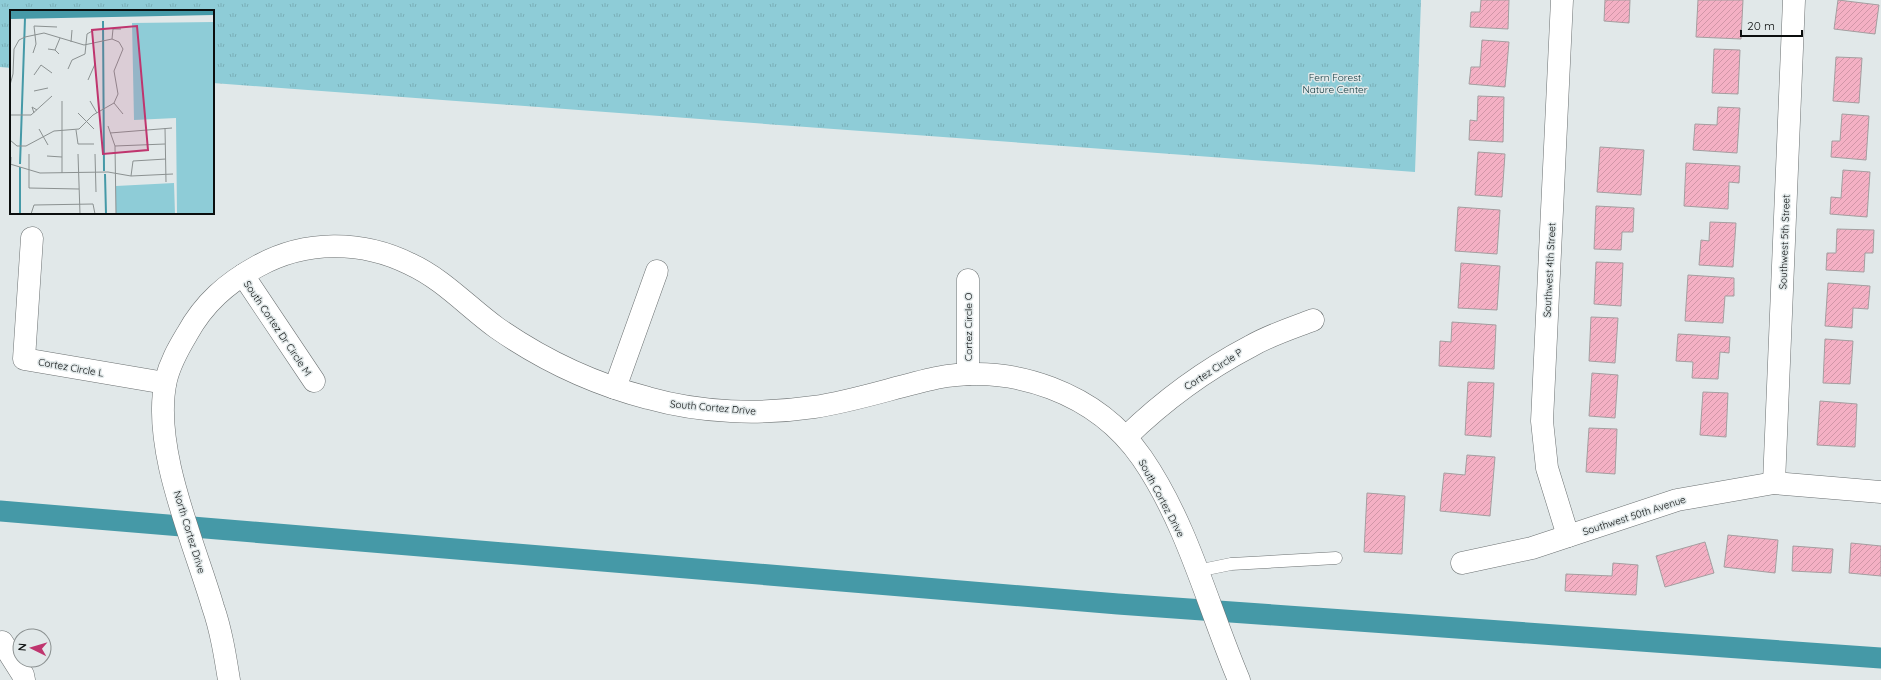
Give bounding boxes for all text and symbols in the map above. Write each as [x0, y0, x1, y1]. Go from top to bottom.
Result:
inset map [10, 10, 214, 214]
scale bar [1741, 12, 1802, 38]
text: 20 m [1747, 18, 1775, 33]
park label: Fern Forest Nature Center [1302, 71, 1368, 96]
street label: Southwest 5th Street [1776, 194, 1793, 290]
street label: Southwest 4th Street [1541, 222, 1559, 318]
street label: South Cortez Dr Circle M [241, 278, 314, 378]
street label: Cortez Circle O [962, 292, 975, 361]
street label: Cortez Circle P [1182, 346, 1245, 393]
street label: Cortez Circle L [37, 355, 105, 380]
street label: South Cortez Drive [669, 397, 757, 418]
street label: South Cortez Drive [1136, 457, 1188, 540]
street label: North Cortez Drive [171, 489, 208, 575]
street label: Southwest 50th Avenue [1581, 493, 1688, 538]
north arrow [12, 628, 52, 668]
text: N [15, 642, 29, 652]

